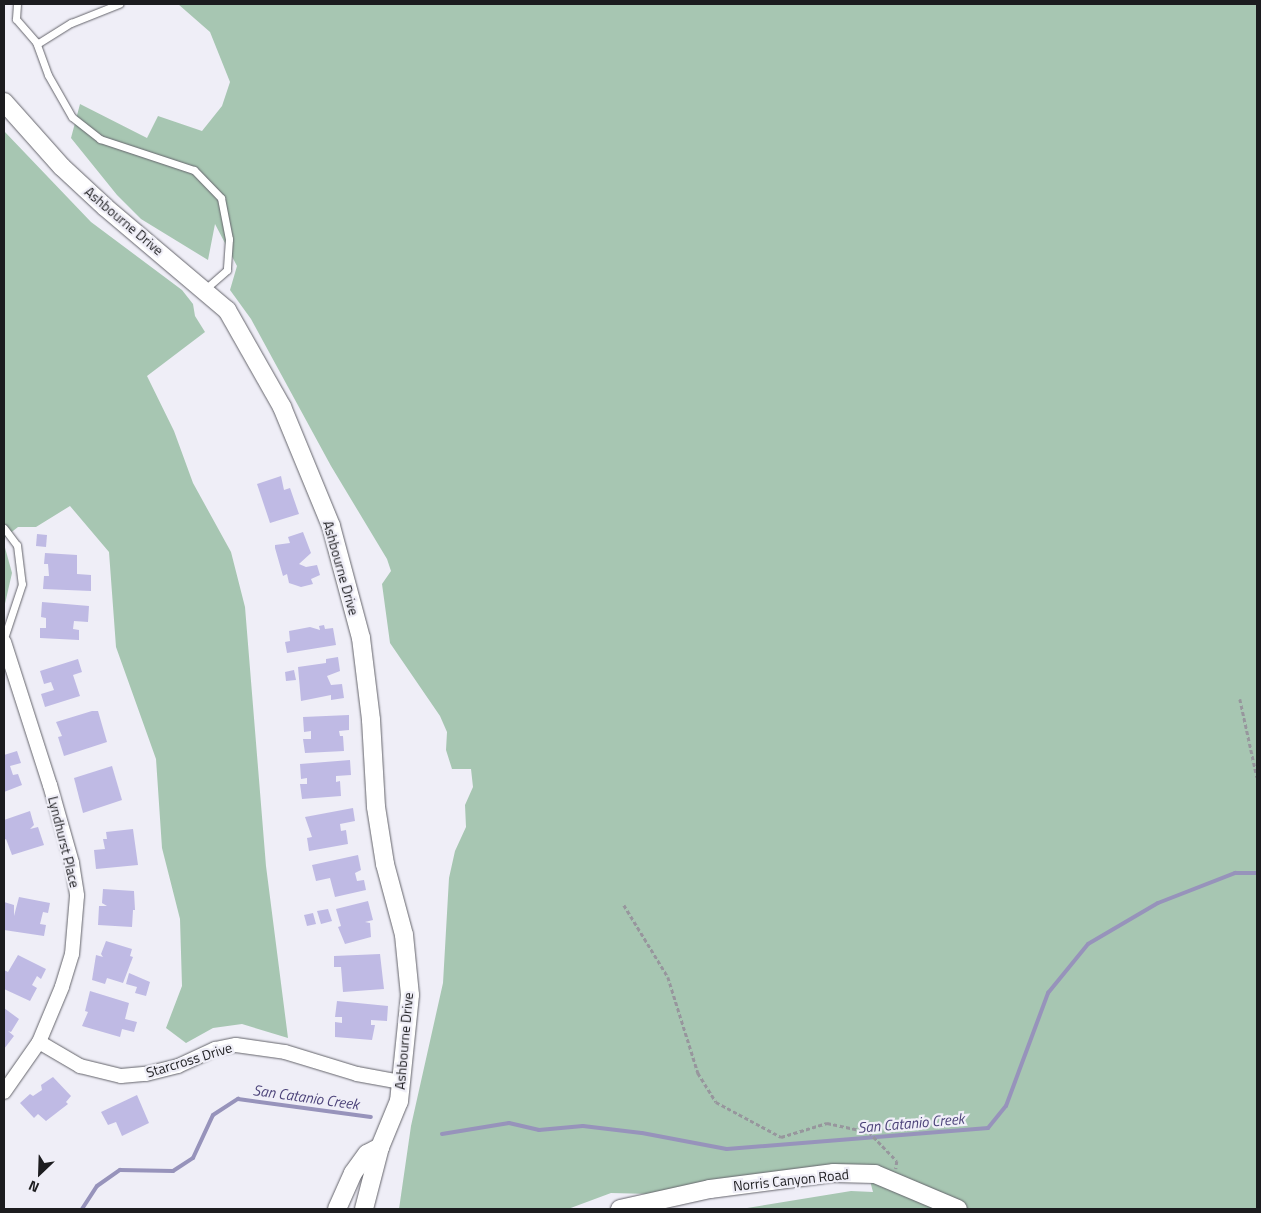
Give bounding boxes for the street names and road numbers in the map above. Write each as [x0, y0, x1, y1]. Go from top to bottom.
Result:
street label: Ashbourne Drive [81, 183, 167, 259]
street label: Ashbourne Drive [319, 519, 363, 617]
street label: Lyndhurst Place [45, 795, 83, 889]
street label: Ashbourne Drive [391, 992, 417, 1090]
street label: Starcross Drive [144, 1039, 234, 1081]
street label: Norris Canyon Road [732, 1166, 850, 1194]

